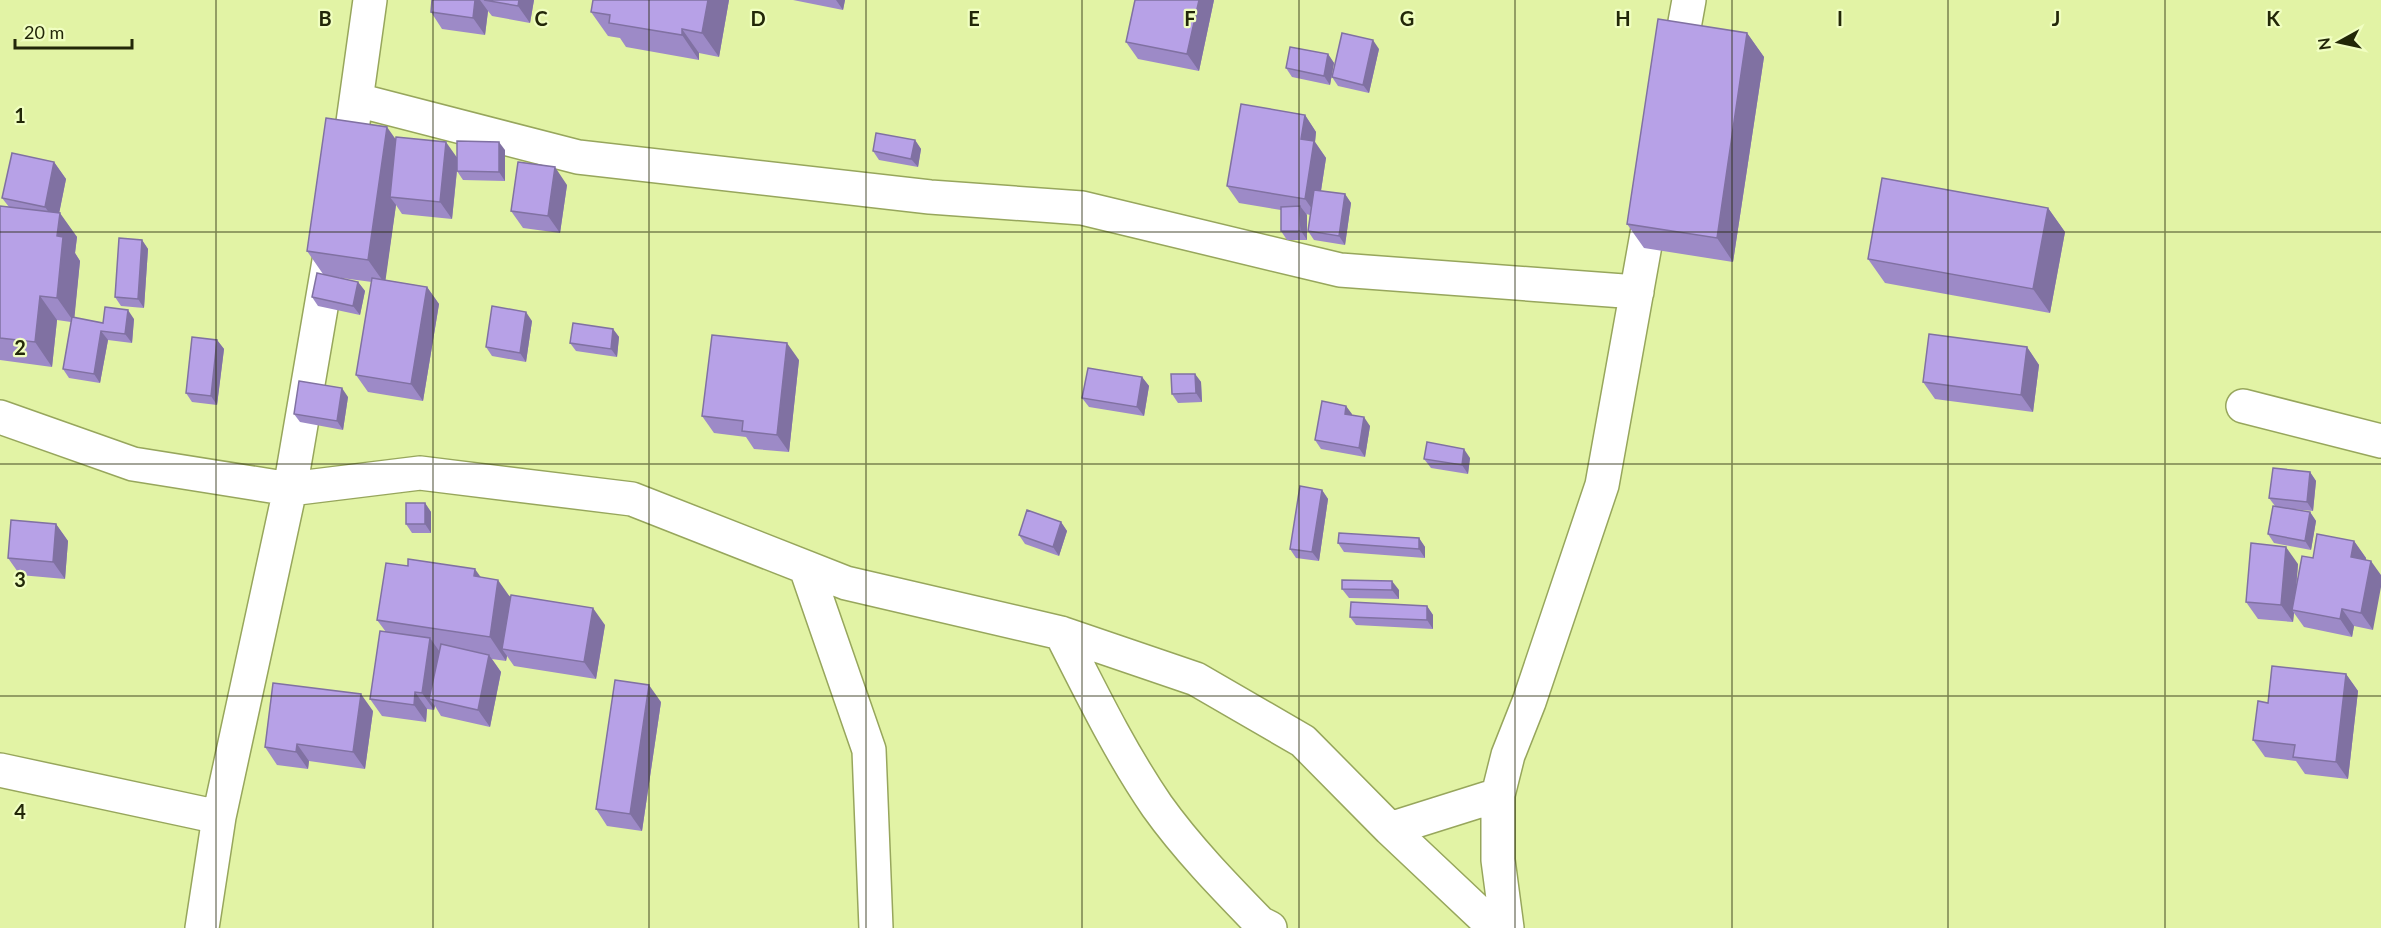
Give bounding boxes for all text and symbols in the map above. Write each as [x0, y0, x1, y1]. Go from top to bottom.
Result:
text: B [318, 6, 332, 30]
text: C [534, 6, 548, 30]
text: D [750, 6, 766, 30]
text: E [968, 6, 980, 30]
text: F [1184, 6, 1196, 30]
text: G [1400, 6, 1414, 30]
text: H [1615, 6, 1631, 30]
text: I [1837, 6, 1843, 30]
text: J [2052, 6, 2060, 30]
text: K [2266, 6, 2280, 30]
scale bar [15, 12, 132, 50]
north arrow [2309, 12, 2369, 72]
text: 20 m [24, 21, 64, 43]
text: N [2313, 37, 2334, 52]
text: 1 [14, 103, 26, 127]
text: 2 [14, 335, 26, 359]
text: 3 [14, 567, 26, 591]
text: 4 [14, 799, 26, 823]

